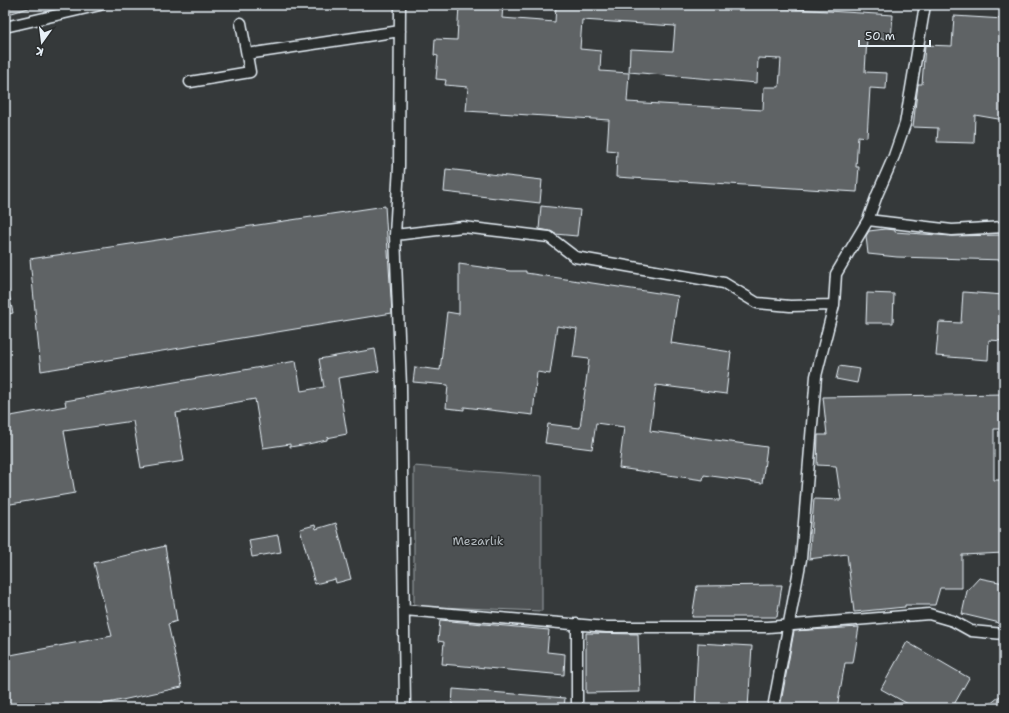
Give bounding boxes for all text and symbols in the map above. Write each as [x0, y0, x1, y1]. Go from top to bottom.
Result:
north arrow [22, 22, 62, 62]
scale bar [859, 22, 930, 48]
text: 50 m [865, 28, 895, 44]
text: K [34, 43, 45, 59]
park label: Mezarlık [452, 533, 504, 549]

